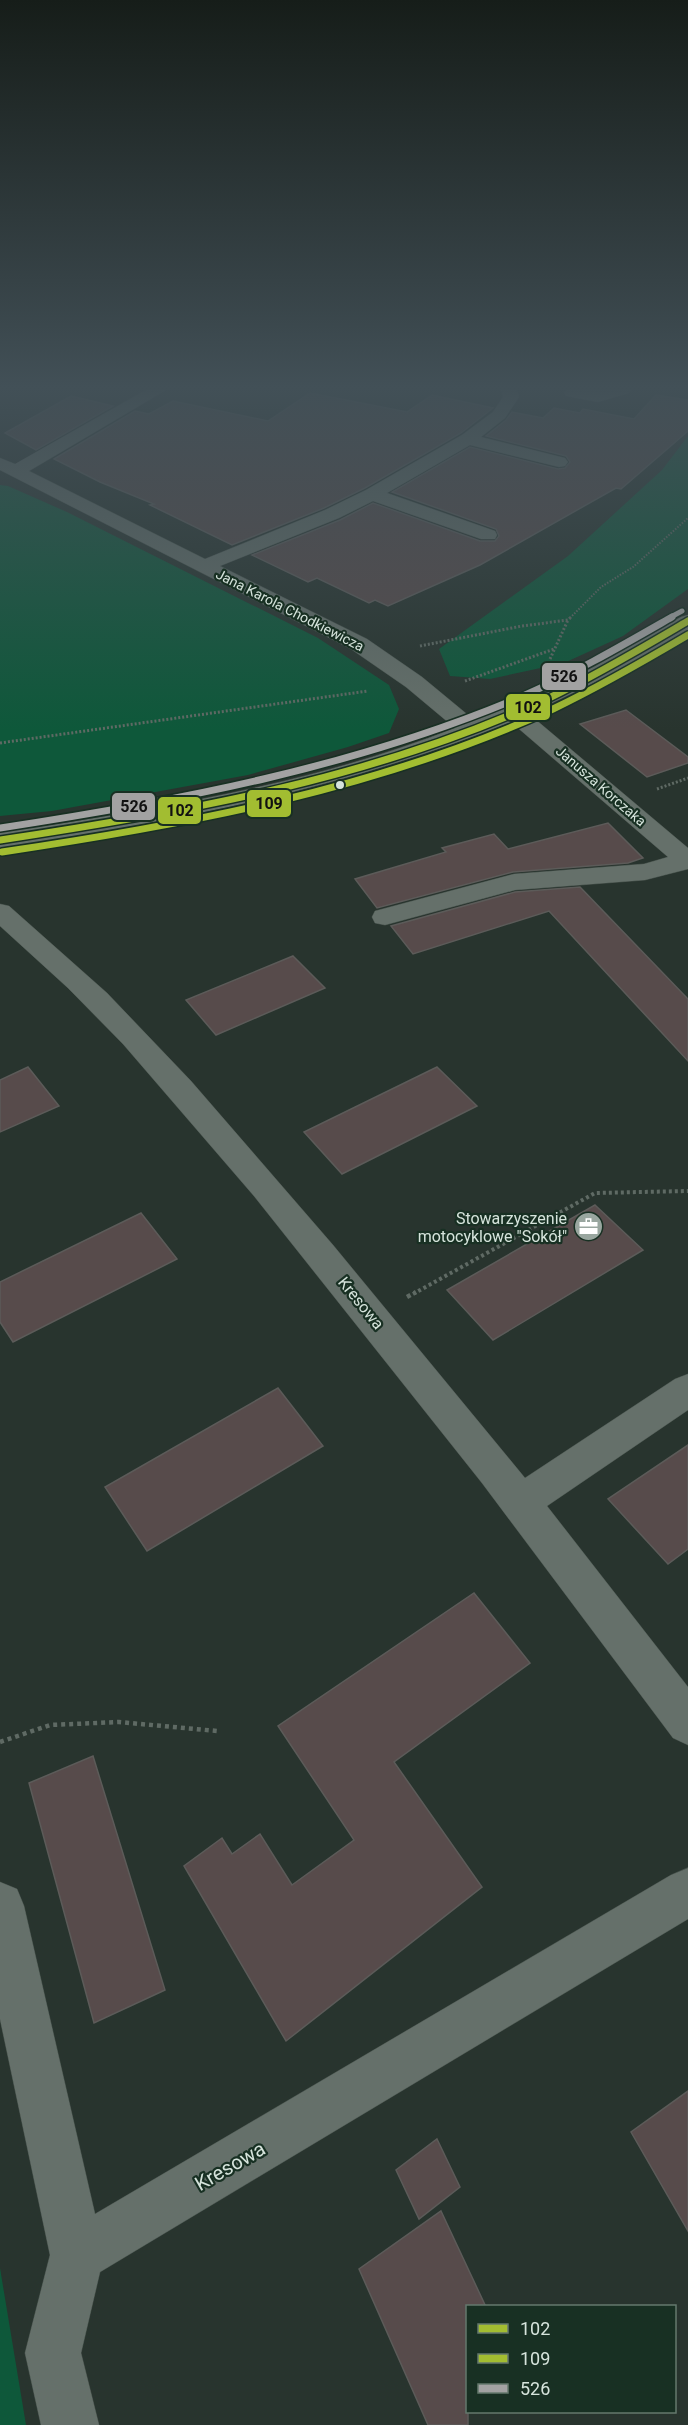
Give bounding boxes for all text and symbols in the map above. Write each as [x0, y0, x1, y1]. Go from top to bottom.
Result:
street label: Jana Karola Chodkiewicza [213, 566, 367, 654]
line badge: 526 [541, 662, 587, 691]
text: 526 [550, 667, 578, 686]
line badge: 102 [505, 693, 551, 721]
text: 102 [514, 698, 542, 717]
street label: Janusza Korczaka [553, 743, 649, 829]
unlabelled marker [334, 779, 346, 791]
line badge: 109 [246, 789, 292, 818]
line badge: 526 [111, 792, 156, 821]
text: 109 [255, 794, 283, 813]
line badge: 102 [157, 796, 202, 825]
text: 526 [120, 797, 148, 816]
text: 102 [166, 801, 194, 820]
place label: Stowarzyszenie motocyklowe "Sokół" [418, 1209, 567, 1246]
office icon: Stowarzyszenie motocyklowe "Sokół" [572, 1211, 604, 1243]
street label: Kresowa [334, 1273, 388, 1333]
street label: Kresowa [190, 2136, 270, 2196]
legend [466, 2305, 676, 2413]
text: 102 [520, 2318, 550, 2339]
text: 109 [520, 2348, 550, 2369]
text: 526 [520, 2378, 550, 2399]

